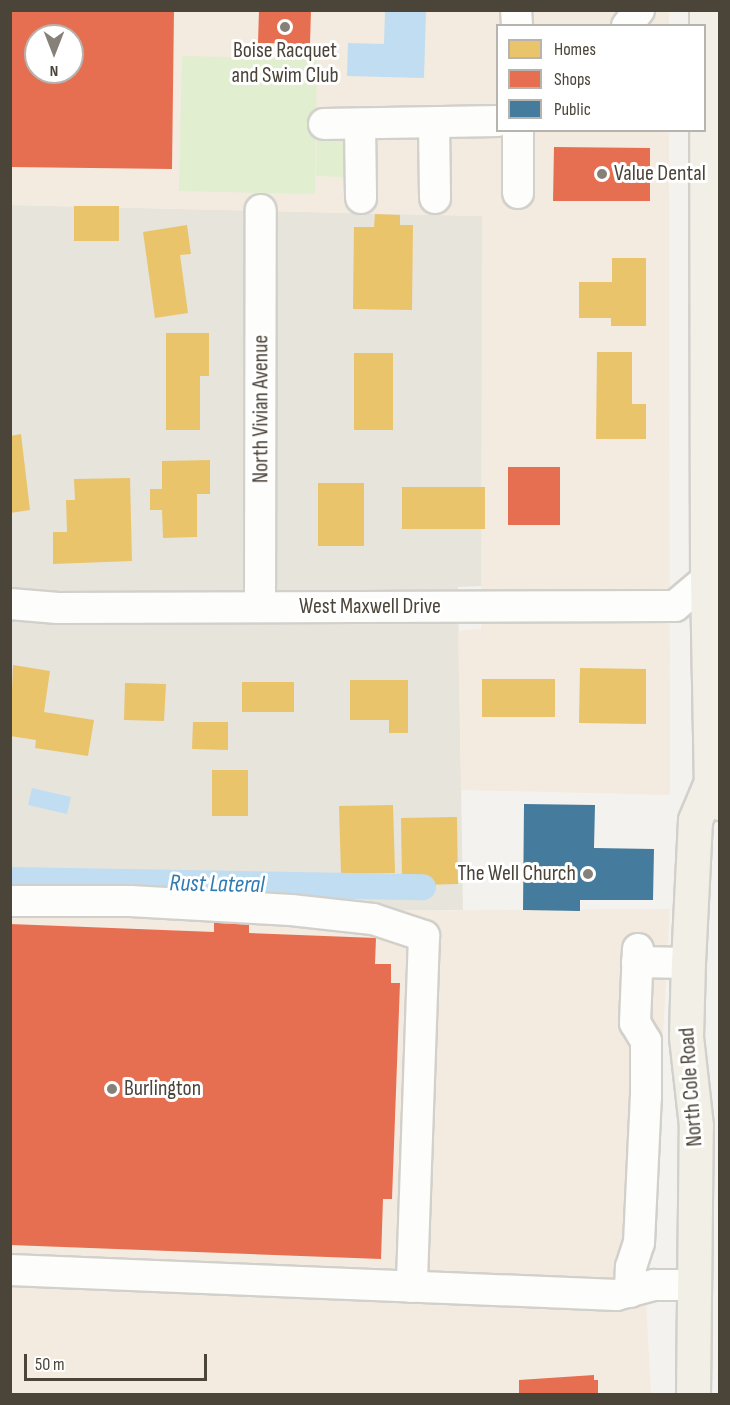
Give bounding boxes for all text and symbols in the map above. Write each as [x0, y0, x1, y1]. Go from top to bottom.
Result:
marker: Boise Racquet and Swim Club [278, 20, 292, 34]
north arrow [24, 24, 84, 84]
legend [496, 24, 706, 132]
place label: Boise Racquet and Swim Club [231, 37, 339, 88]
text: Homes [554, 39, 596, 60]
text: N [50, 61, 58, 80]
text: Shops [554, 69, 591, 90]
text: Public [554, 99, 591, 120]
place label: Value Dental [614, 161, 706, 187]
marker: Value Dental [595, 167, 609, 181]
street label: North Vivian Avenue [248, 335, 274, 483]
street label: West Maxwell Drive [299, 594, 441, 620]
place label: The Well Church [458, 861, 576, 887]
marker: The Well Church [581, 867, 595, 881]
water label: Rust Lateral [169, 869, 265, 899]
street label: North Cole Road [674, 1027, 708, 1147]
place label: Burlington [124, 1076, 201, 1102]
marker: Burlington [105, 1082, 119, 1096]
scale bar [27, 1342, 210, 1380]
text: 50 m [35, 1354, 65, 1375]

